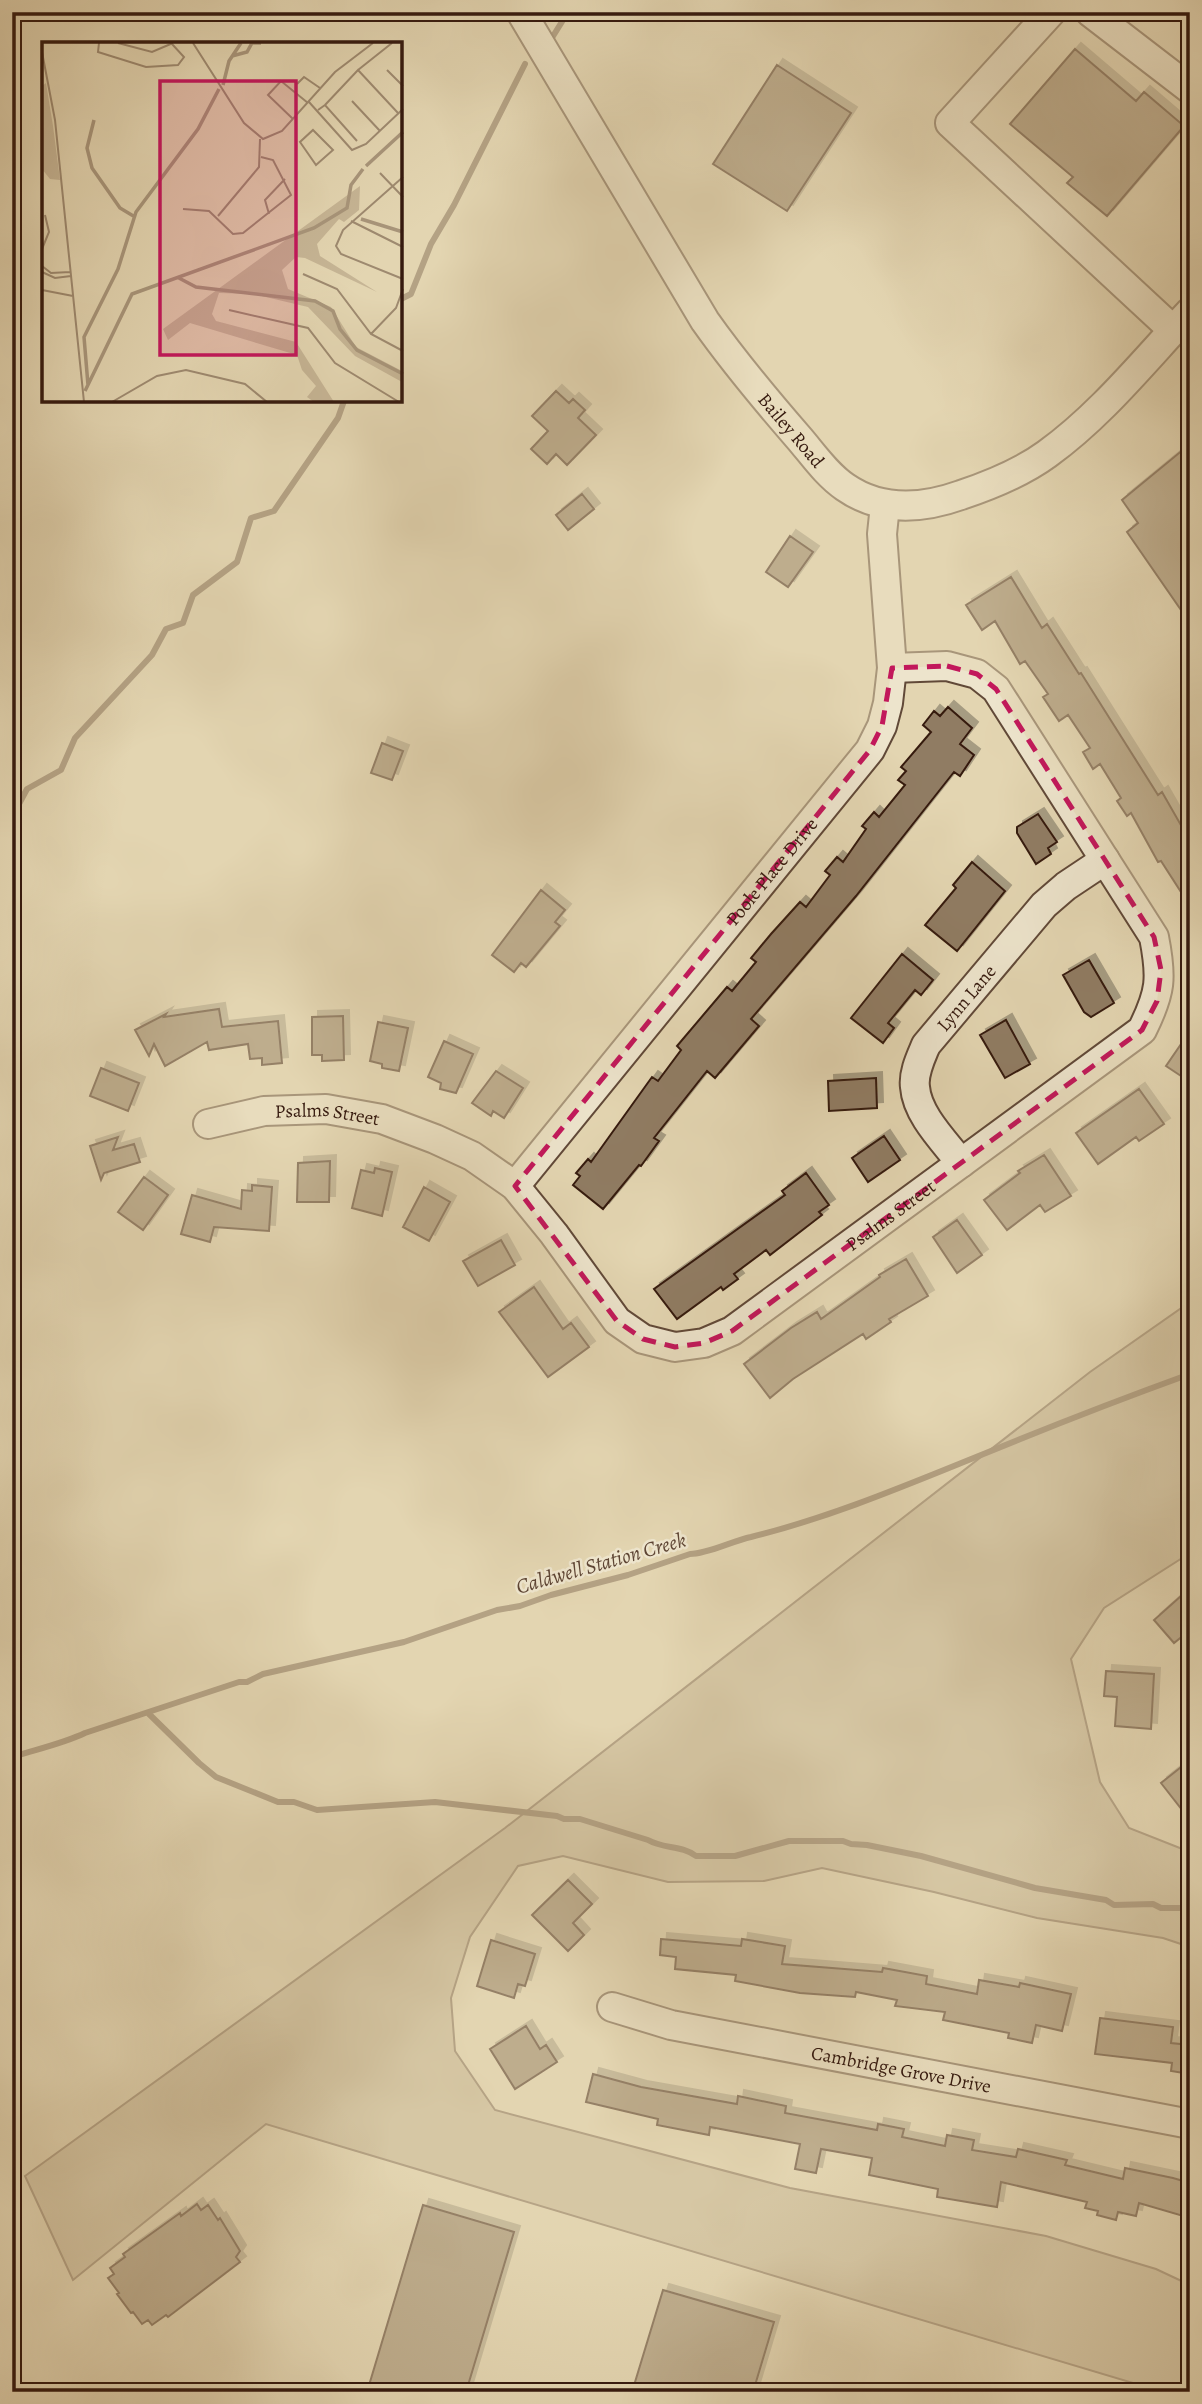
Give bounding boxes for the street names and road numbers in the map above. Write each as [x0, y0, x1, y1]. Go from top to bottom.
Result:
street label: Bailey Road [752, 388, 831, 474]
street label: Poole Place Drive [720, 812, 824, 931]
street label: Lynn Lane [931, 959, 1002, 1037]
street label: Psalms Street [274, 1097, 382, 1132]
street label: Psalms Street [840, 1174, 941, 1257]
street label: Cambridge Grove Drive [809, 2040, 993, 2100]

